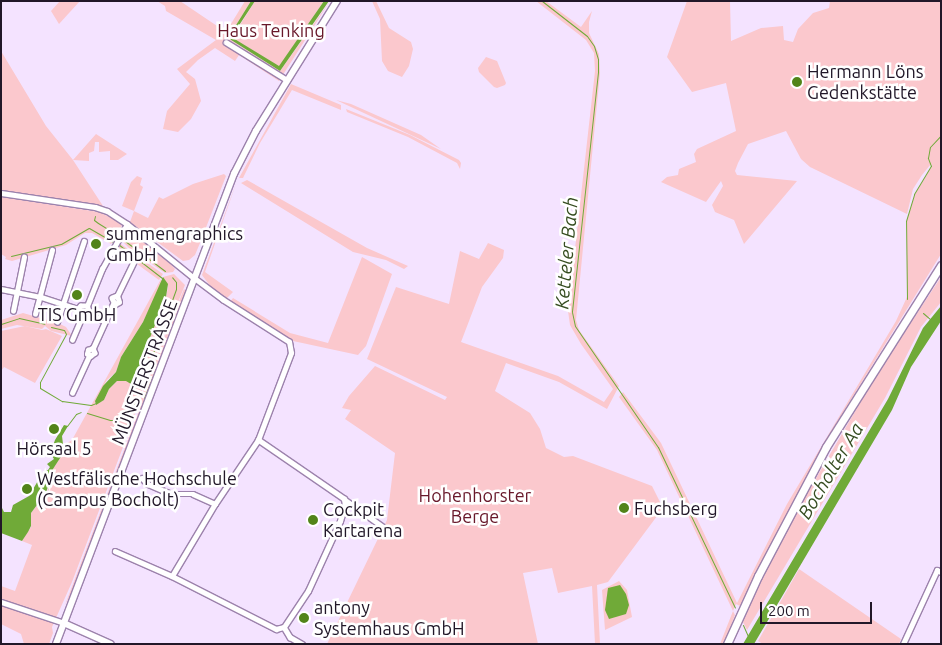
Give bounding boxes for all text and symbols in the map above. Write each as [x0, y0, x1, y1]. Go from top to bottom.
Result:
park label: Haus Tenking [217, 19, 325, 41]
place label: Hermann Löns Gedenkstätte [807, 61, 924, 104]
marker: Hermann Löns Gedenkstätte [791, 76, 803, 88]
water label: Ketteler Bach [551, 196, 583, 310]
place label: summengraphics GmbH [106, 223, 243, 266]
marker: summengraphics GmbH [90, 238, 102, 250]
marker: TIS GmbH [71, 289, 83, 301]
street label: MÜNSTERSTRASSE [106, 296, 182, 448]
place label: TIS GmbH [38, 303, 116, 325]
water label: Bocholter Aa [793, 419, 869, 523]
marker: Hörsaal 5 [48, 423, 60, 435]
place label: Hörsaal 5 [16, 437, 92, 459]
place label: Westfälische Hochschule (Campus Bocholt) [37, 468, 237, 510]
marker: Westfälische Hochschule (Campus Bocholt) [21, 483, 33, 495]
park label: Hohenhorster Berge [419, 485, 531, 528]
place label: Fuchsberg [634, 497, 718, 519]
place label: Cockpit Kartarena [323, 499, 403, 542]
marker: Fuchsberg [618, 502, 630, 514]
marker: Cockpit Kartarena [307, 514, 319, 526]
scale bar [762, 592, 874, 624]
place label: antony Systemhaus GmbH [314, 597, 464, 640]
text: 200 m [768, 602, 810, 619]
marker: antony Systemhaus GmbH [298, 612, 310, 624]

